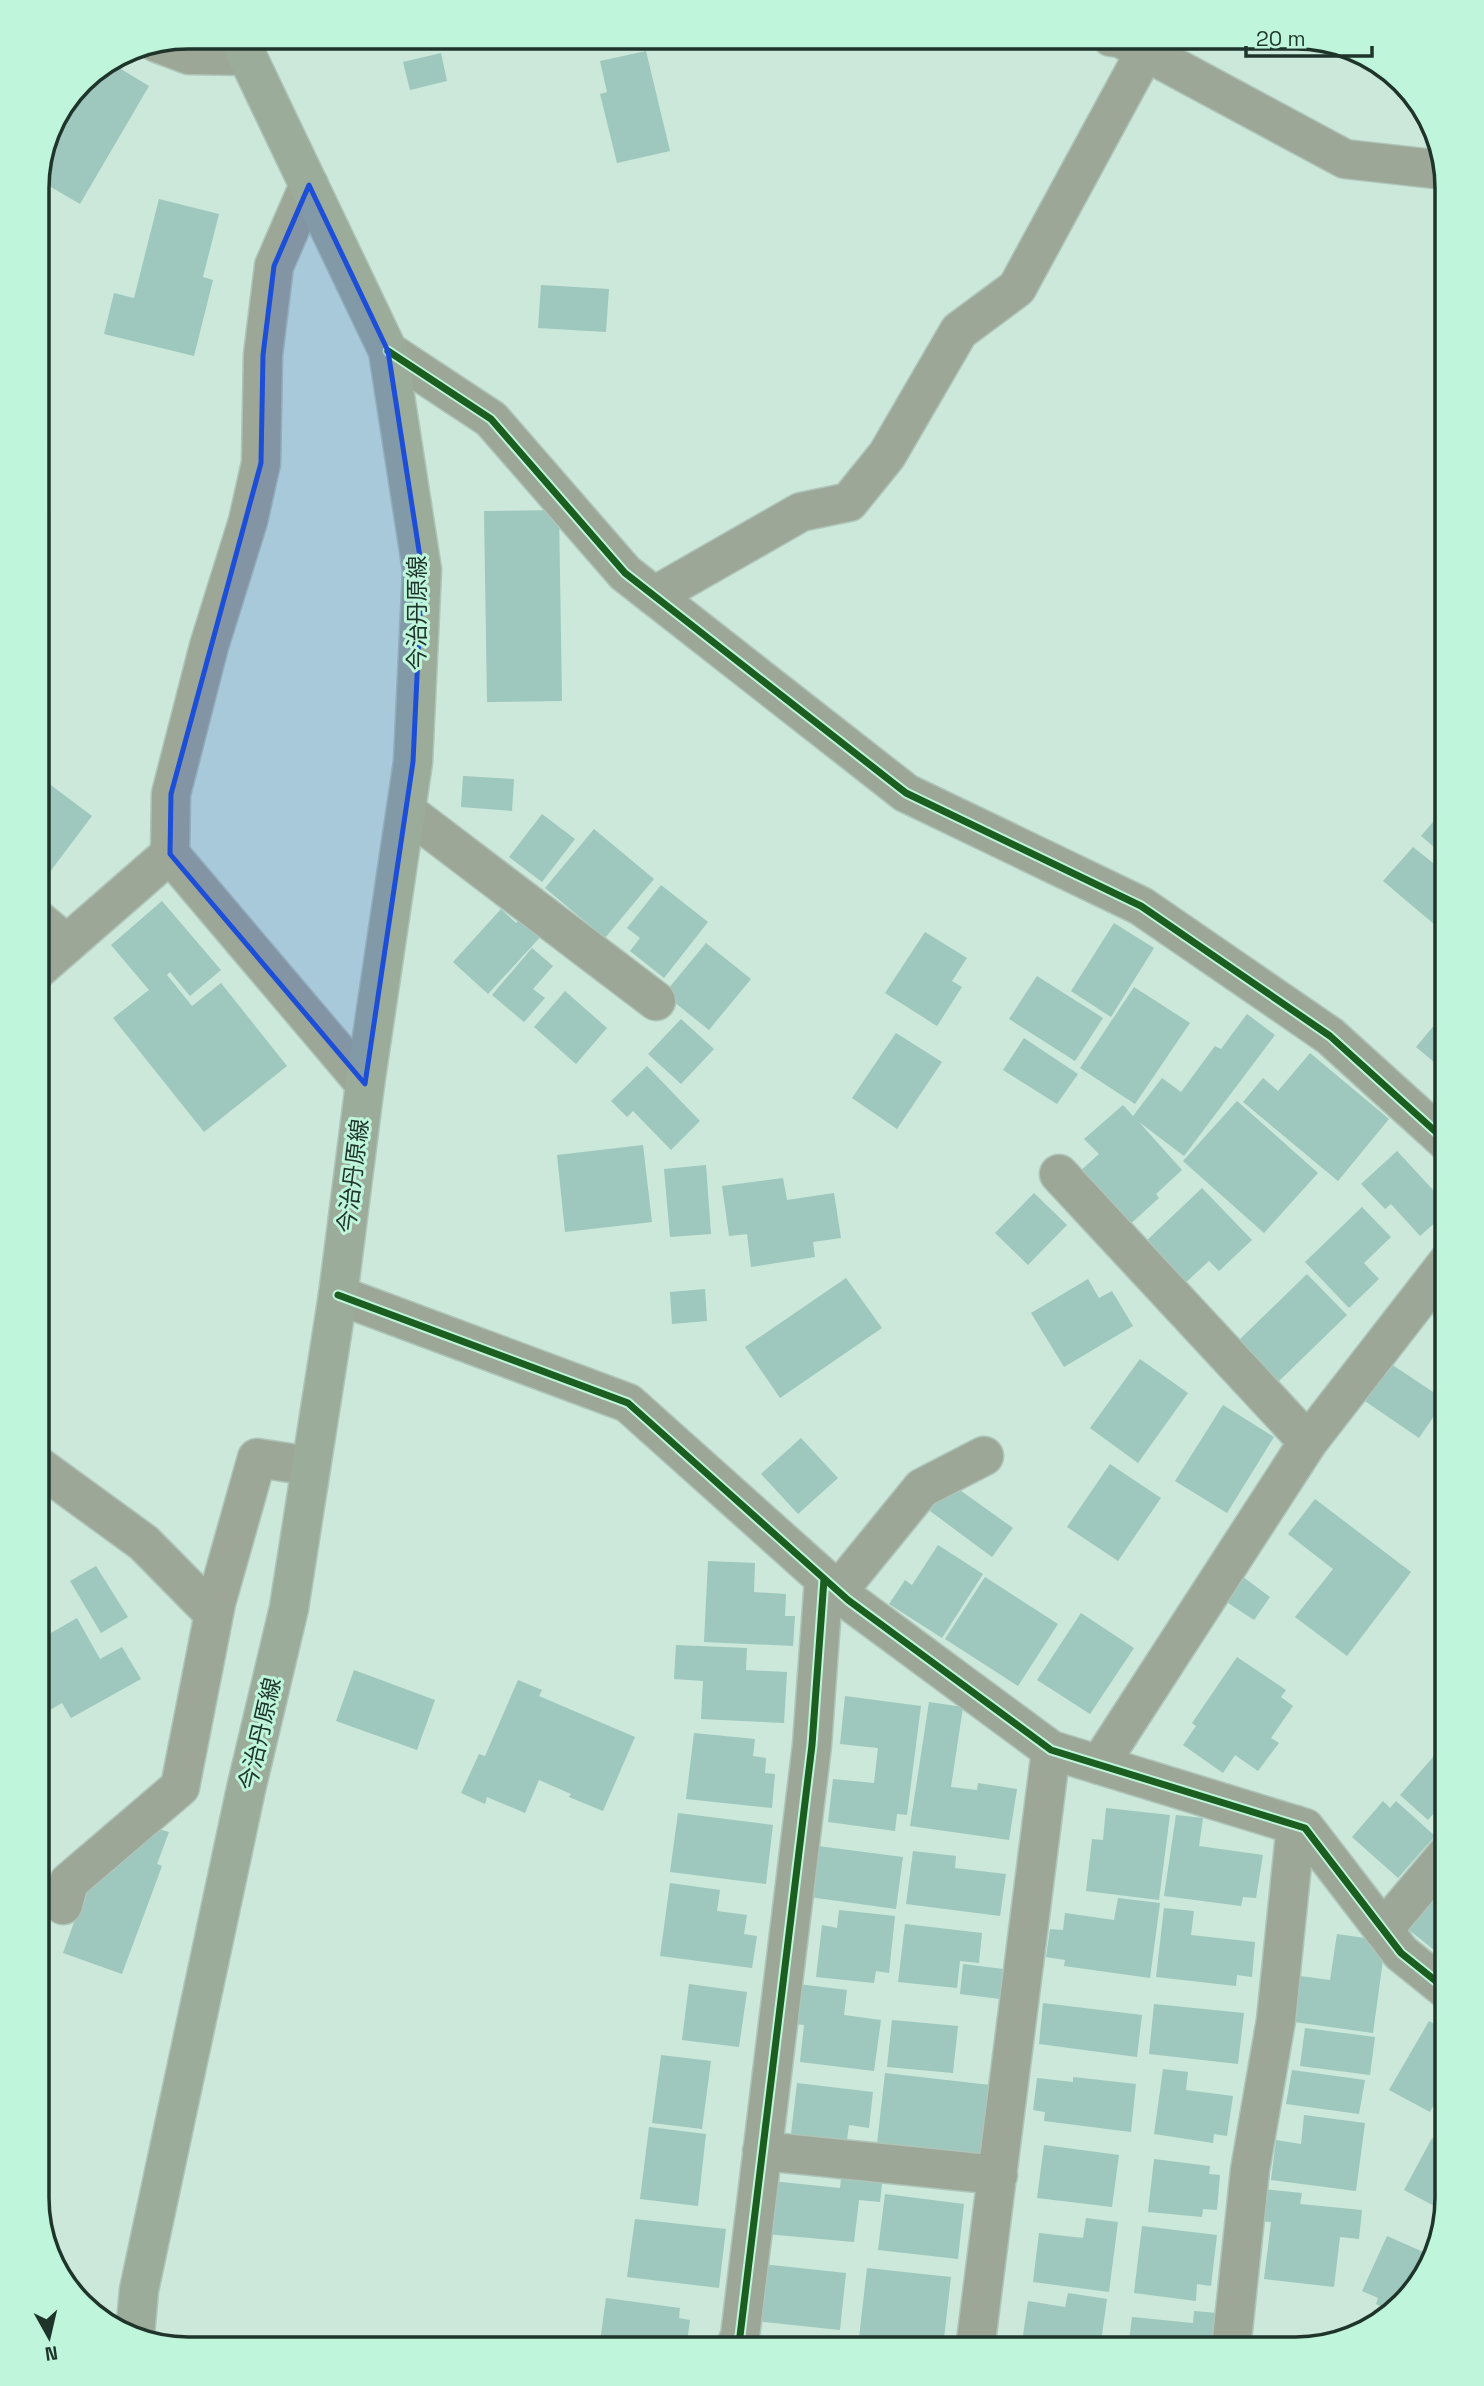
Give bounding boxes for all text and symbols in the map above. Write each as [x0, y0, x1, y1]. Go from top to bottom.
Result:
scale bar [1246, 14, 1372, 58]
text: 20 m [1256, 25, 1306, 52]
street label: 今治丹原線 [402, 556, 432, 671]
street label: 今治丹原線 [331, 1117, 375, 1235]
street label: 今治丹原線 [232, 1675, 288, 1793]
north arrow [14, 2302, 84, 2372]
text: N [43, 2340, 59, 2367]

